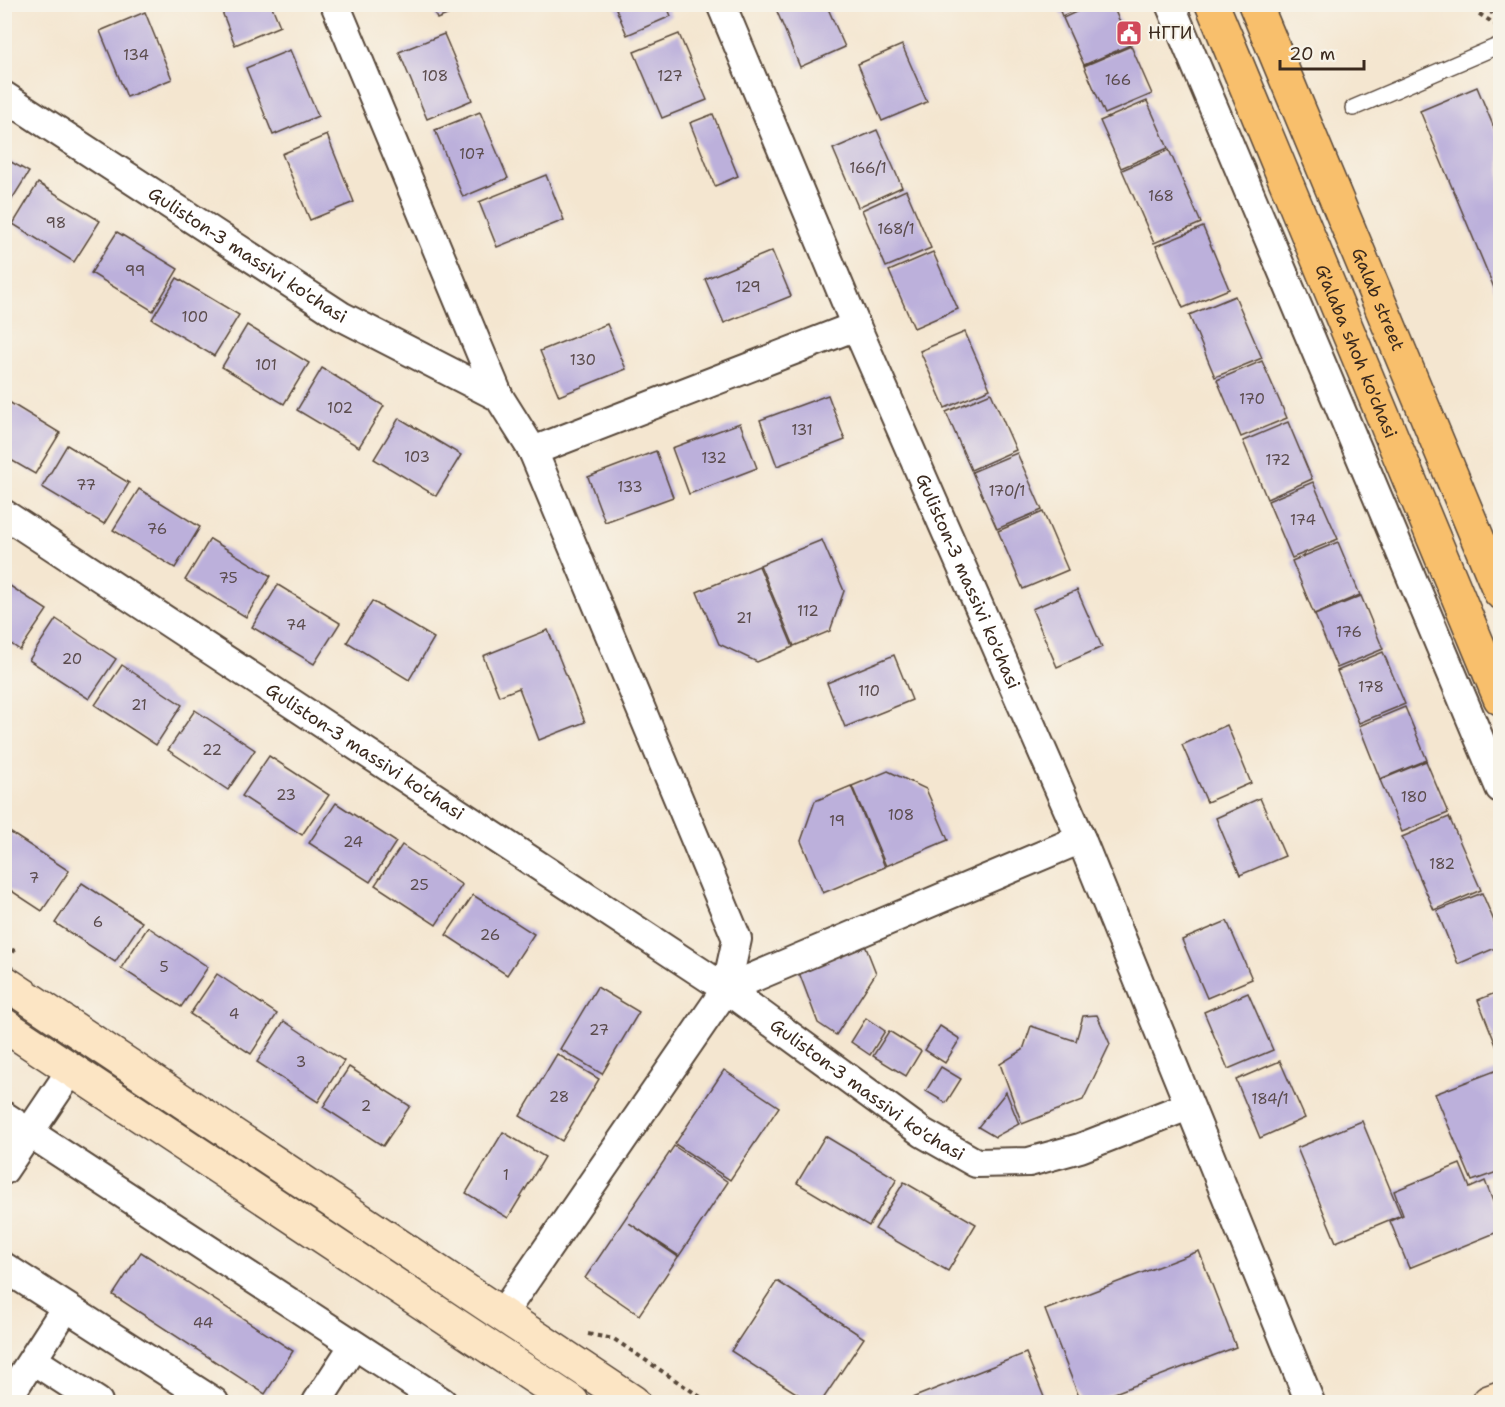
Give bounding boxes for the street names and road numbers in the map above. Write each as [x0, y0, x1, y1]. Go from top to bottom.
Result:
street label: Guliston-3 massivi ko'chasi [144, 181, 351, 329]
street label: Galab street [1346, 244, 1410, 355]
street label: G'alaba shoh ko'chasi [1309, 261, 1403, 442]
street label: Guliston-3 massivi ko'chasi [910, 470, 1026, 693]
street label: Guliston-3 massivi ko'chasi [261, 677, 469, 825]
street label: Guliston-3 massivi ko'chasi [765, 1013, 969, 1166]

